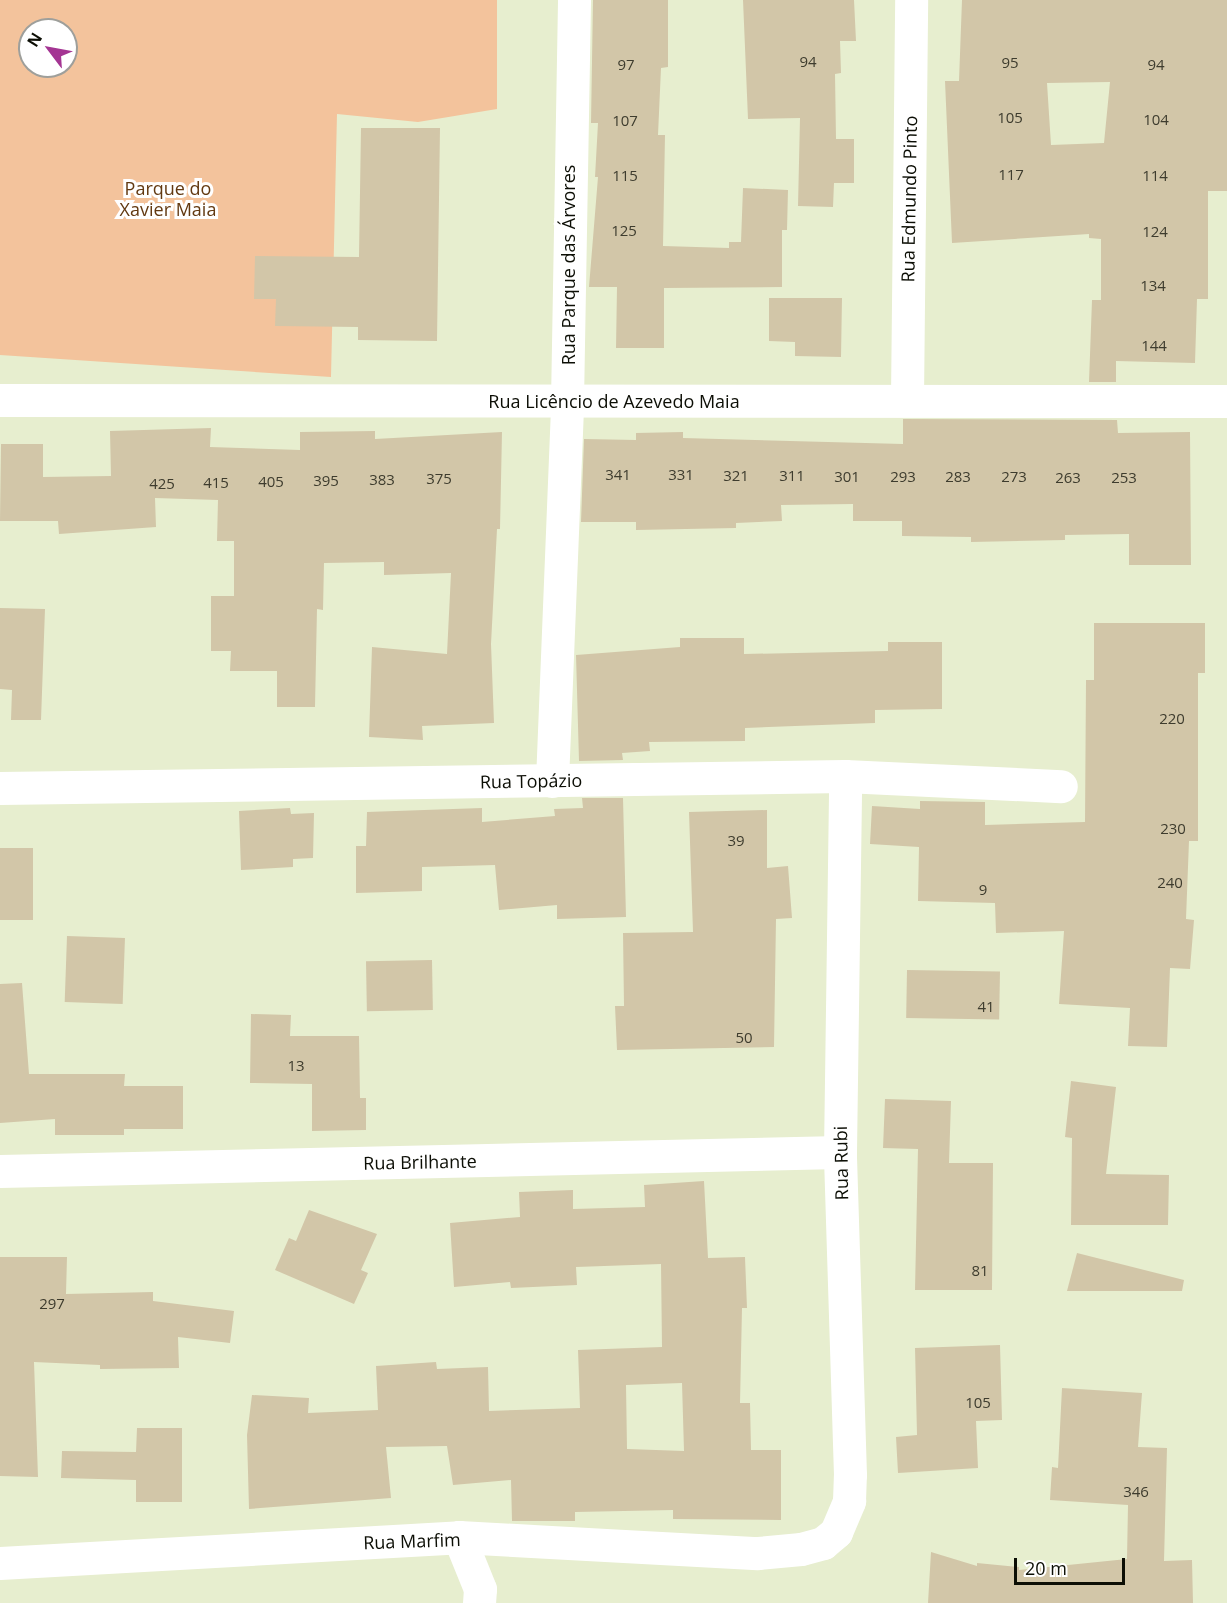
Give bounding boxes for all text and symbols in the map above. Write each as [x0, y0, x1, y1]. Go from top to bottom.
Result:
north arrow [18, 18, 78, 78]
text: N [22, 28, 47, 51]
house number: 94 [799, 53, 817, 71]
house number: 95 [1001, 54, 1019, 72]
house number: 97 [617, 56, 635, 74]
house number: 94 [1147, 56, 1165, 74]
house number: 105 [997, 109, 1023, 127]
house number: 104 [1143, 111, 1169, 129]
house number: 107 [612, 112, 638, 130]
street label: Rua Edmundo Pinto [897, 115, 921, 283]
street label: Rua Parque das Árvores [557, 165, 579, 365]
house number: 117 [998, 166, 1024, 184]
house number: 115 [612, 167, 638, 185]
house number: 114 [1142, 167, 1168, 185]
park label: Parque do Xavier Maia [120, 178, 216, 220]
house number: 125 [611, 222, 637, 240]
house number: 124 [1142, 223, 1168, 241]
house number: 134 [1140, 277, 1166, 295]
house number: 144 [1141, 337, 1167, 355]
street label: Rua Licêncio de Azevedo Maia [488, 390, 740, 412]
house number: 341 [605, 466, 631, 484]
house number: 331 [668, 466, 694, 484]
house number: 321 [723, 467, 749, 485]
house number: 311 [779, 467, 805, 485]
house number: 301 [834, 468, 860, 486]
house number: 293 [890, 468, 916, 486]
house number: 283 [945, 468, 971, 486]
house number: 273 [1001, 468, 1027, 486]
house number: 263 [1055, 469, 1081, 487]
house number: 253 [1111, 469, 1137, 487]
house number: 375 [426, 470, 452, 488]
house number: 383 [369, 471, 395, 489]
house number: 395 [313, 472, 339, 490]
house number: 405 [258, 473, 284, 491]
house number: 415 [203, 474, 229, 492]
house number: 425 [149, 475, 175, 493]
house number: 220 [1159, 710, 1185, 728]
street label: Rua Topázio [480, 769, 582, 793]
house number: 230 [1160, 820, 1186, 838]
house number: 39 [727, 832, 745, 850]
house number: 240 [1157, 874, 1183, 892]
house number: 9 [979, 881, 987, 899]
house number: 41 [977, 998, 995, 1016]
house number: 50 [735, 1029, 753, 1047]
house number: 13 [287, 1057, 305, 1075]
street label: Rua Rubi [830, 1126, 852, 1200]
street label: Rua Brilhante [363, 1150, 477, 1174]
house number: 81 [971, 1262, 989, 1280]
house number: 297 [39, 1295, 65, 1313]
house number: 105 [965, 1394, 991, 1412]
house number: 346 [1123, 1483, 1149, 1501]
street label: Rua Marfim [363, 1529, 461, 1553]
scale bar [1017, 1546, 1128, 1584]
text: 20 m [1025, 1556, 1067, 1580]

